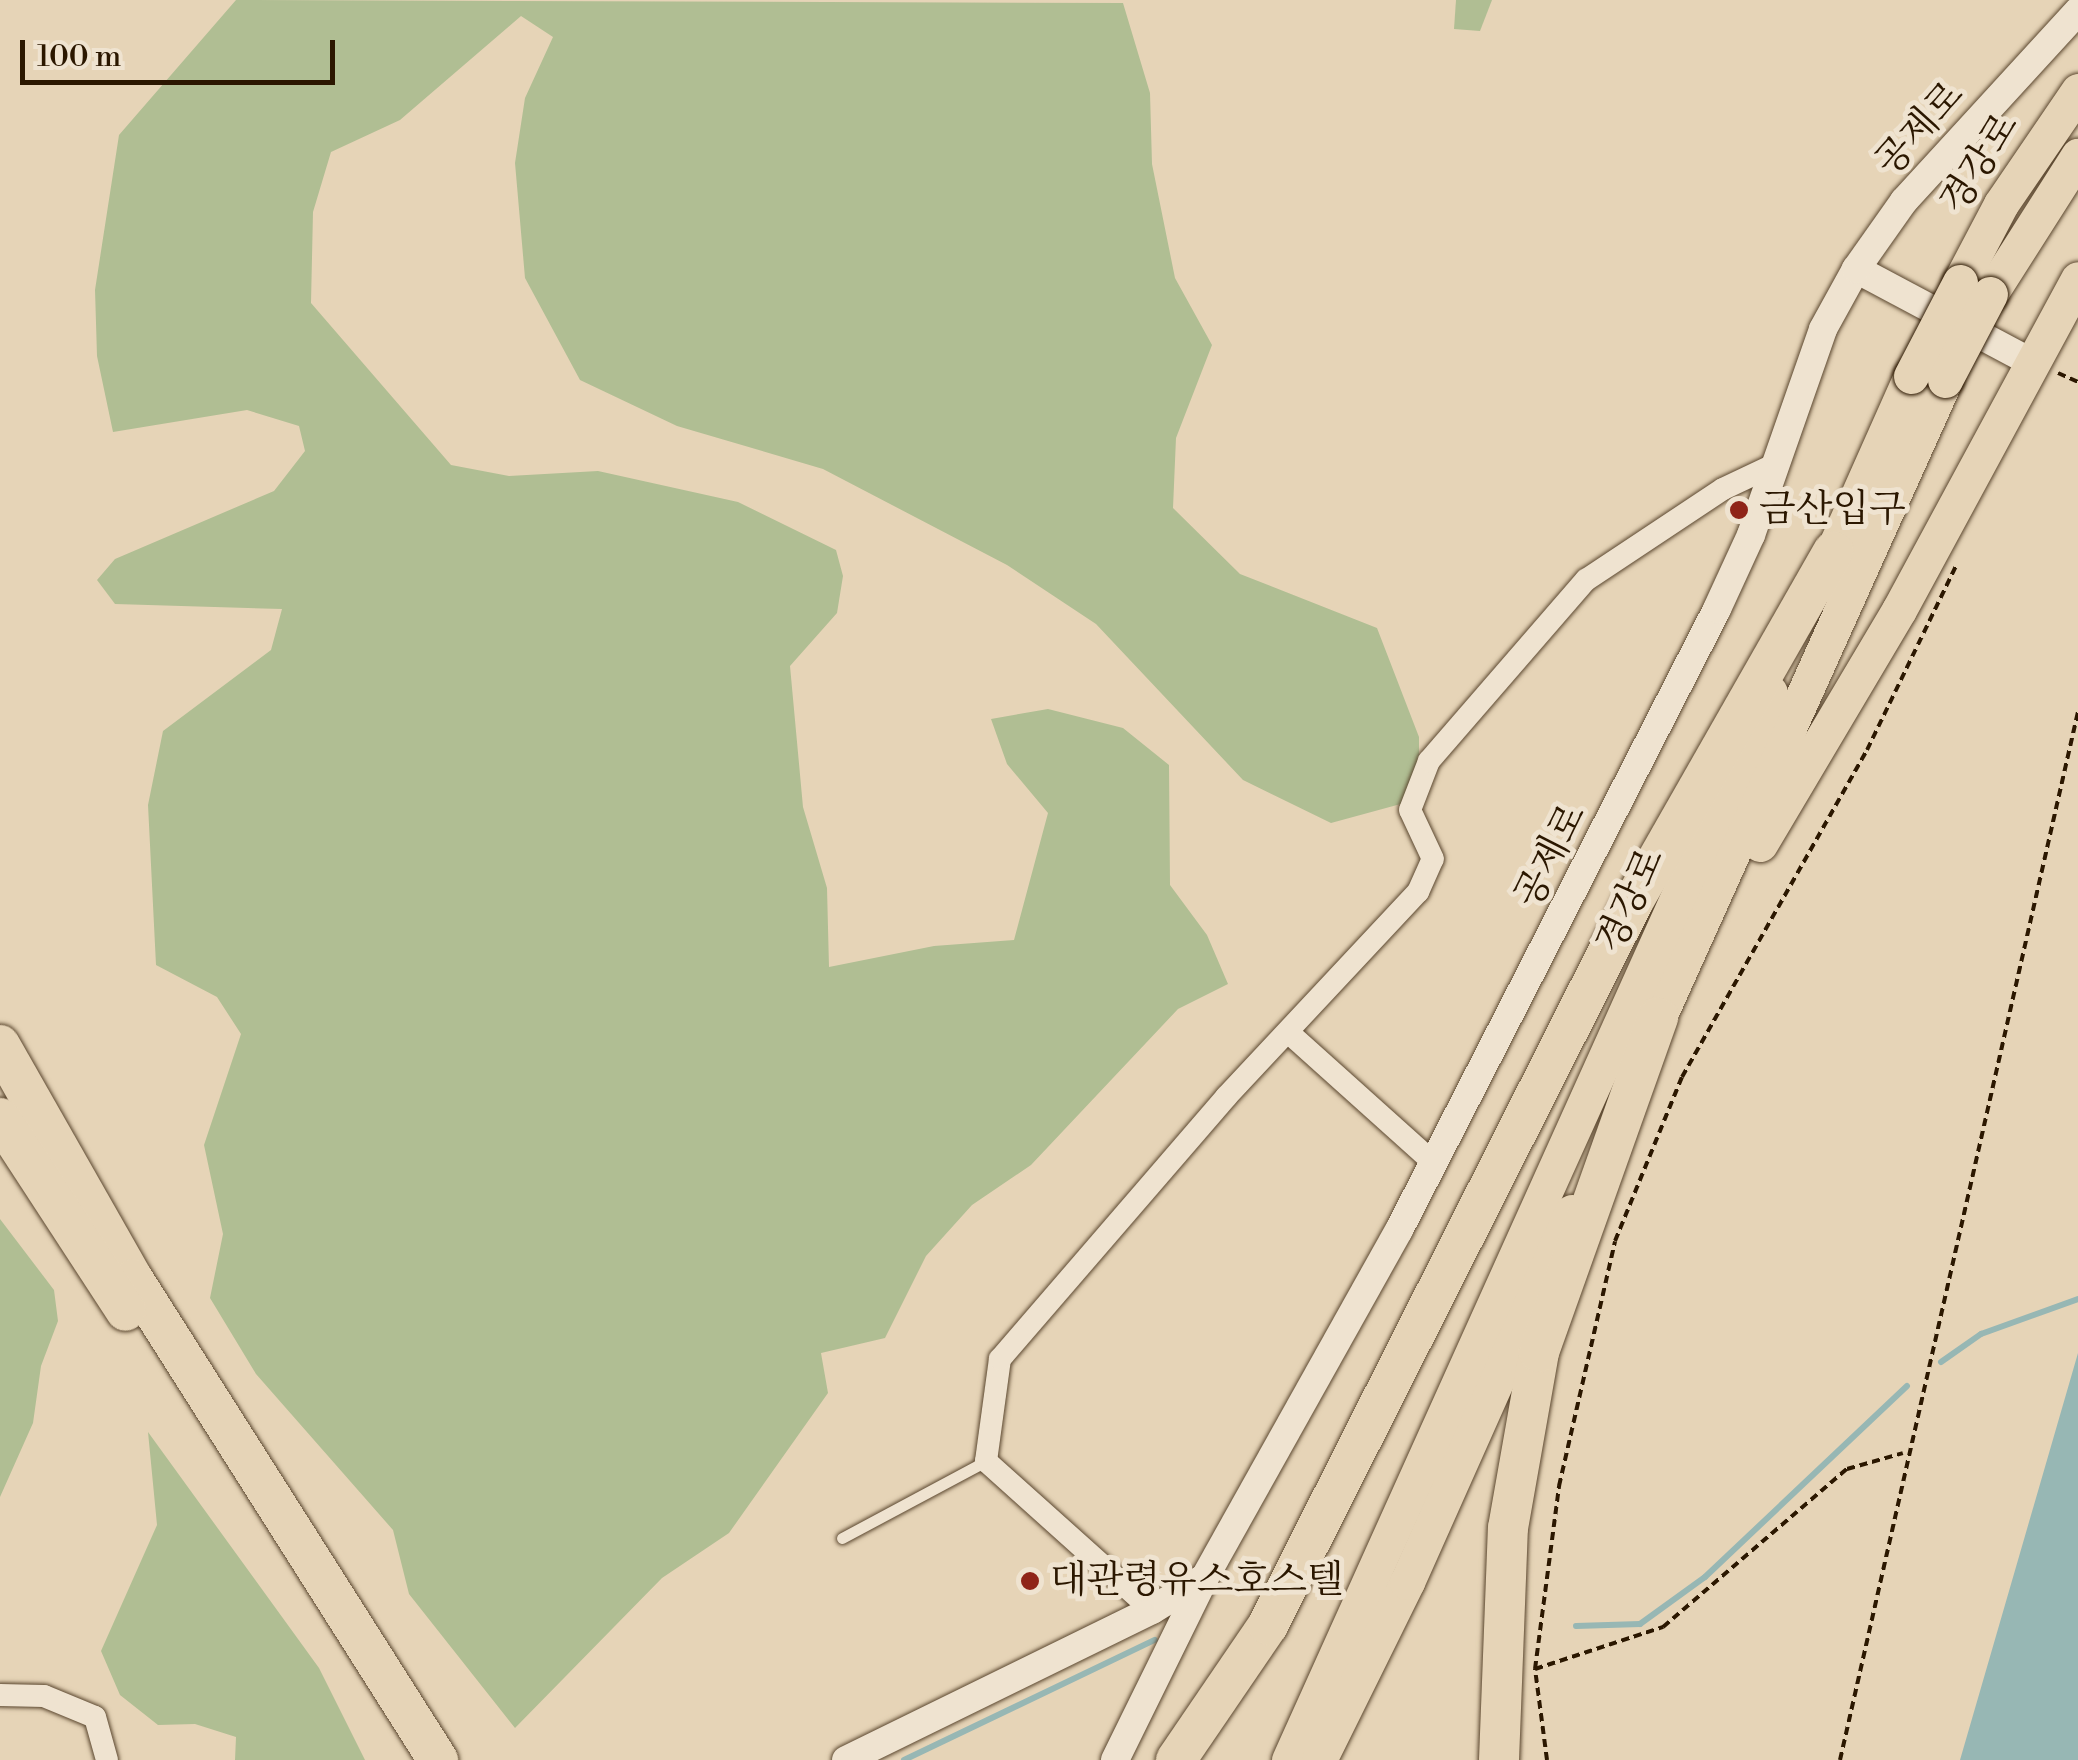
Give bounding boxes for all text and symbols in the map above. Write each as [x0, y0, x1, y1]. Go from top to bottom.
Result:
scale bar [25, 20, 340, 82]
text: 100 m [37, 38, 121, 76]
street label: 공제로 [1866, 73, 1974, 185]
street label: 경강로 [1931, 105, 2029, 223]
place label: 금산입구 [1759, 487, 1906, 533]
marker: 금산입구 [1728, 499, 1750, 521]
street label: 공제로 [1506, 797, 1596, 915]
street label: 경강로 [1588, 841, 1674, 961]
place label: 대관령유스호스텔 [1050, 1558, 1344, 1604]
marker: 대관령유스호스텔 [1019, 1570, 1041, 1592]

